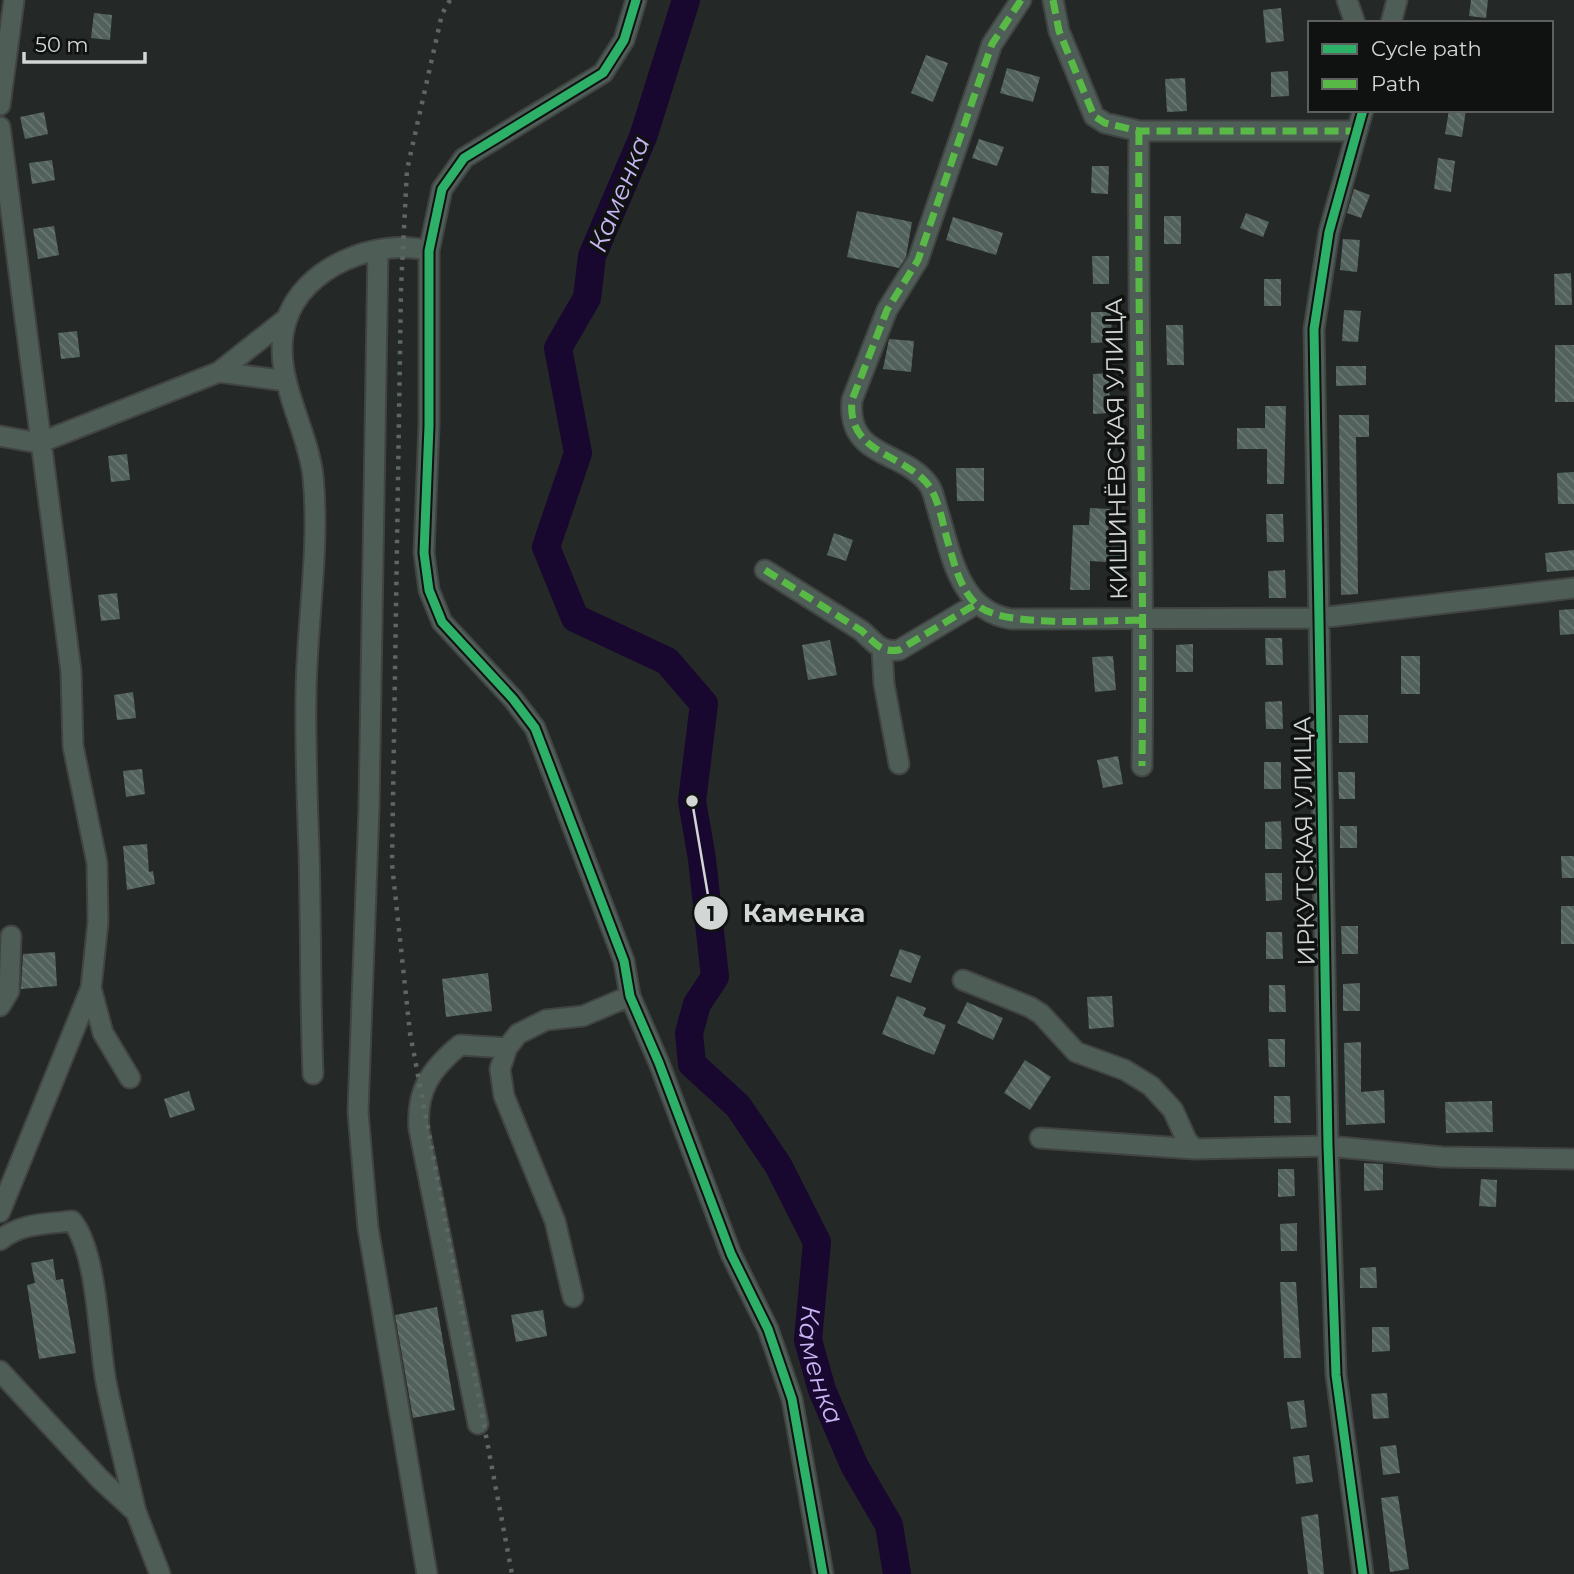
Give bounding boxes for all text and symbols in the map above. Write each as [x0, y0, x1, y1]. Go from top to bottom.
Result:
scale bar [24, 21, 145, 65]
legend [1308, 21, 1553, 112]
text: 50 m [35, 32, 89, 57]
text: Cycle path [1371, 36, 1482, 61]
text: Path [1371, 71, 1421, 96]
water label: Каменка [581, 131, 657, 257]
street label: КИШИНЁВСКАЯ УЛИЦА [1099, 298, 1133, 600]
street label: ИРКУТСКАЯ УЛИЦА [1287, 716, 1321, 966]
callout: Каменка [694, 890, 879, 937]
text: Каменка [743, 897, 865, 929]
text: 1 [707, 901, 715, 926]
water label: Каменка [792, 1304, 851, 1429]

